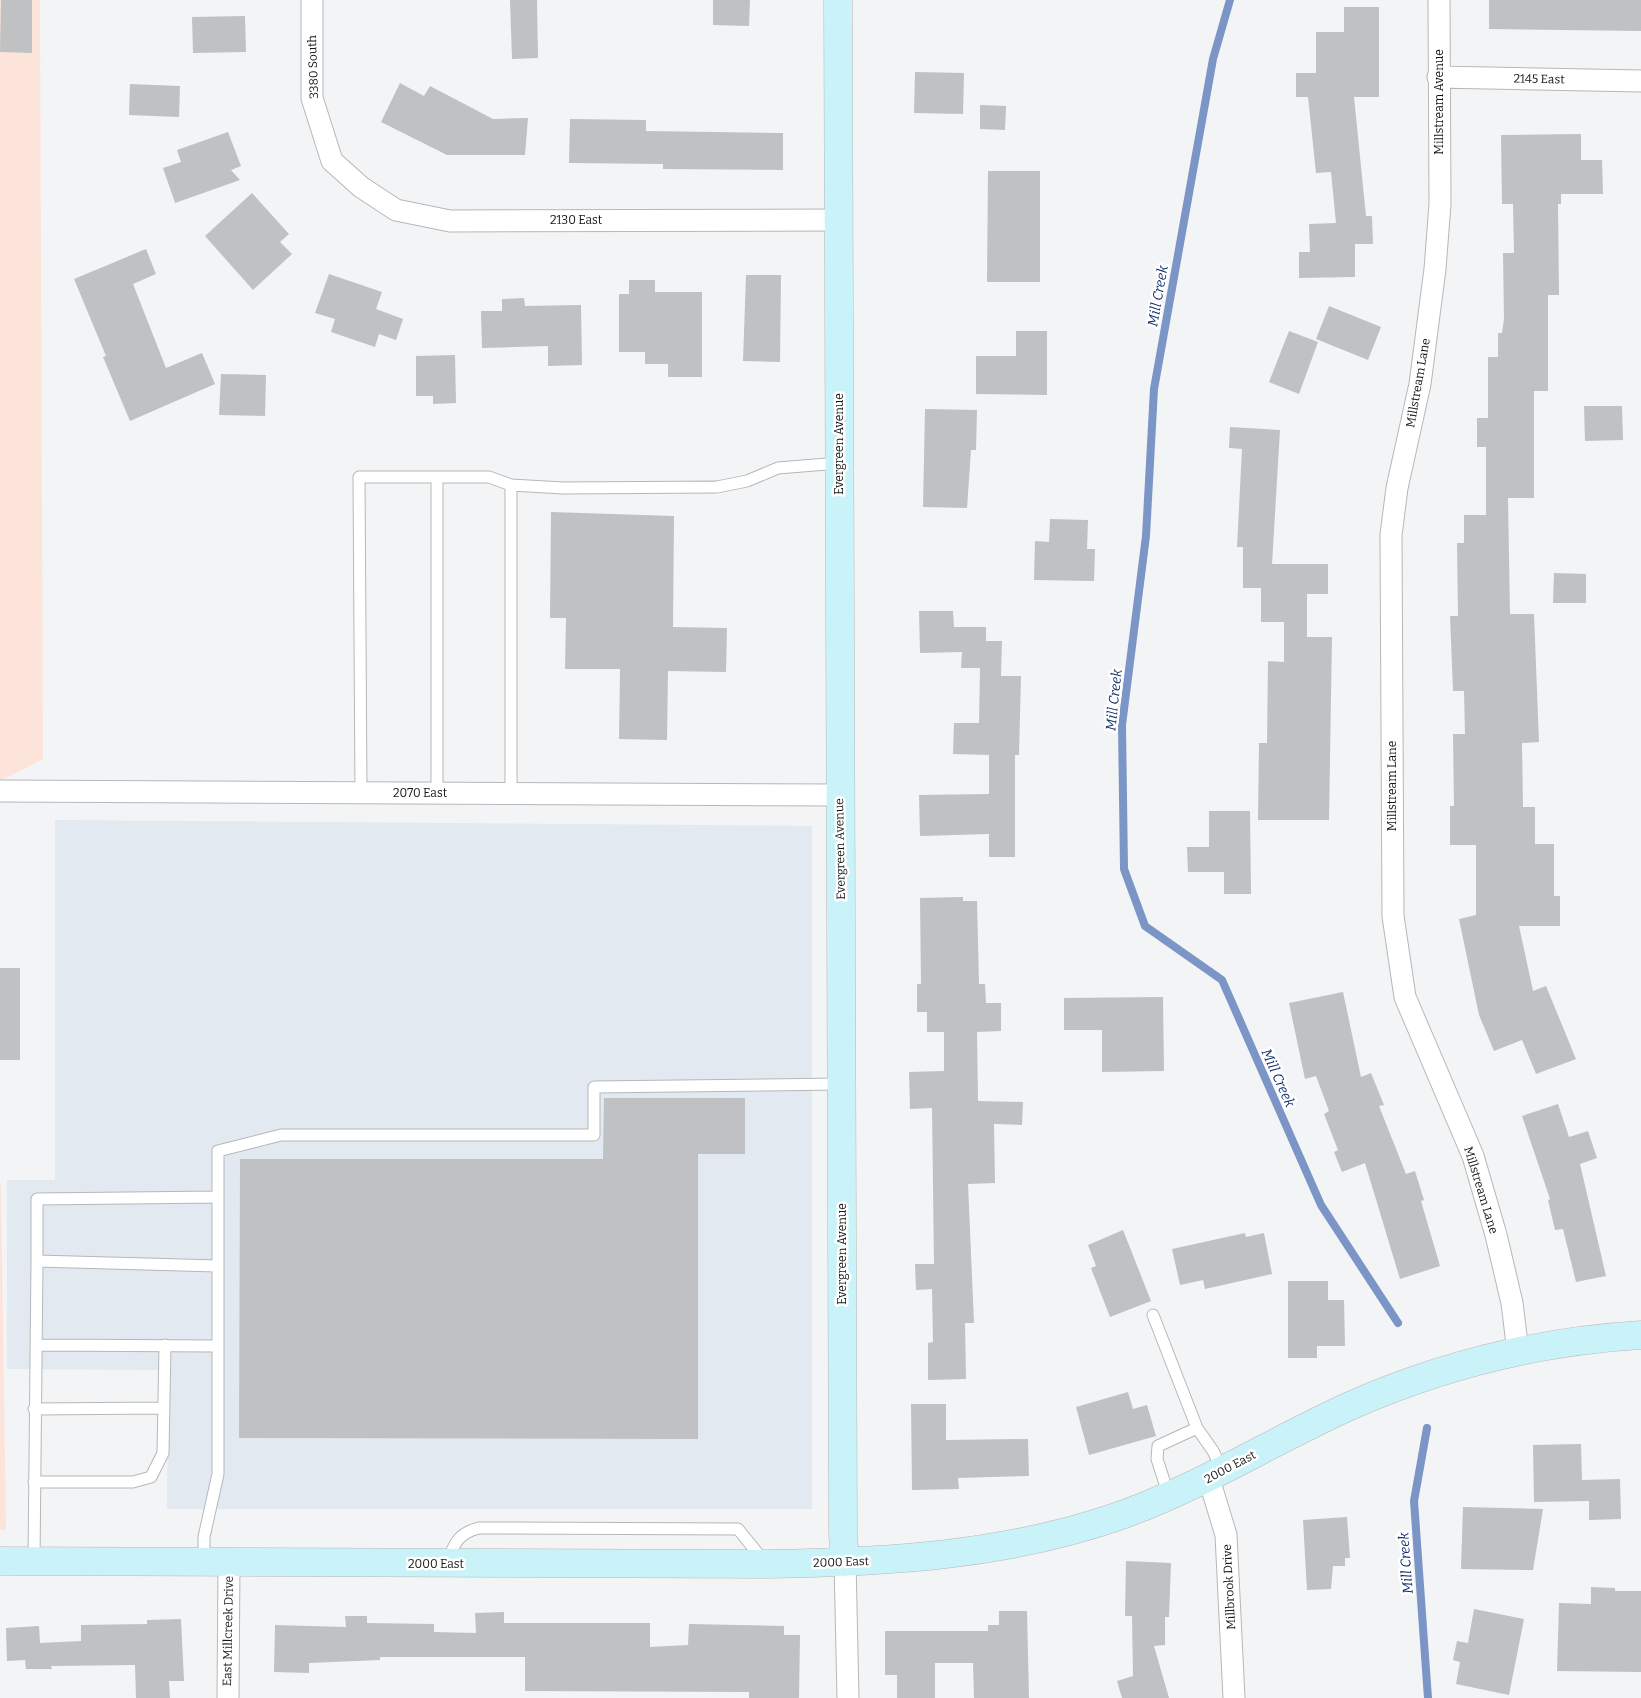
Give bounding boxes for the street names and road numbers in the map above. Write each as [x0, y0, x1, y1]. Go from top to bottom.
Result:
street label: 3380 South [305, 34, 321, 99]
street label: Millstream Avenue [1432, 49, 1446, 155]
street label: 2145 East [1513, 72, 1565, 86]
street label: 2130 East [550, 213, 603, 227]
street label: Millstream Lane [1403, 337, 1433, 429]
street label: Evergreen Avenue [832, 393, 846, 495]
street label: Millstream Lane [1385, 741, 1399, 831]
street label: 2070 East [393, 786, 448, 800]
street label: Evergreen Avenue [832, 798, 848, 900]
street label: Millstream Lane [1461, 1145, 1501, 1235]
street label: Evergreen Avenue [835, 1203, 849, 1305]
street label: 2000 East [1202, 1447, 1259, 1486]
street label: Millbrook Drive [1220, 1544, 1238, 1630]
street label: 2000 East [813, 1554, 870, 1570]
street label: 2000 East [408, 1557, 465, 1571]
street label: East Millcreek Drive [220, 1576, 236, 1686]

